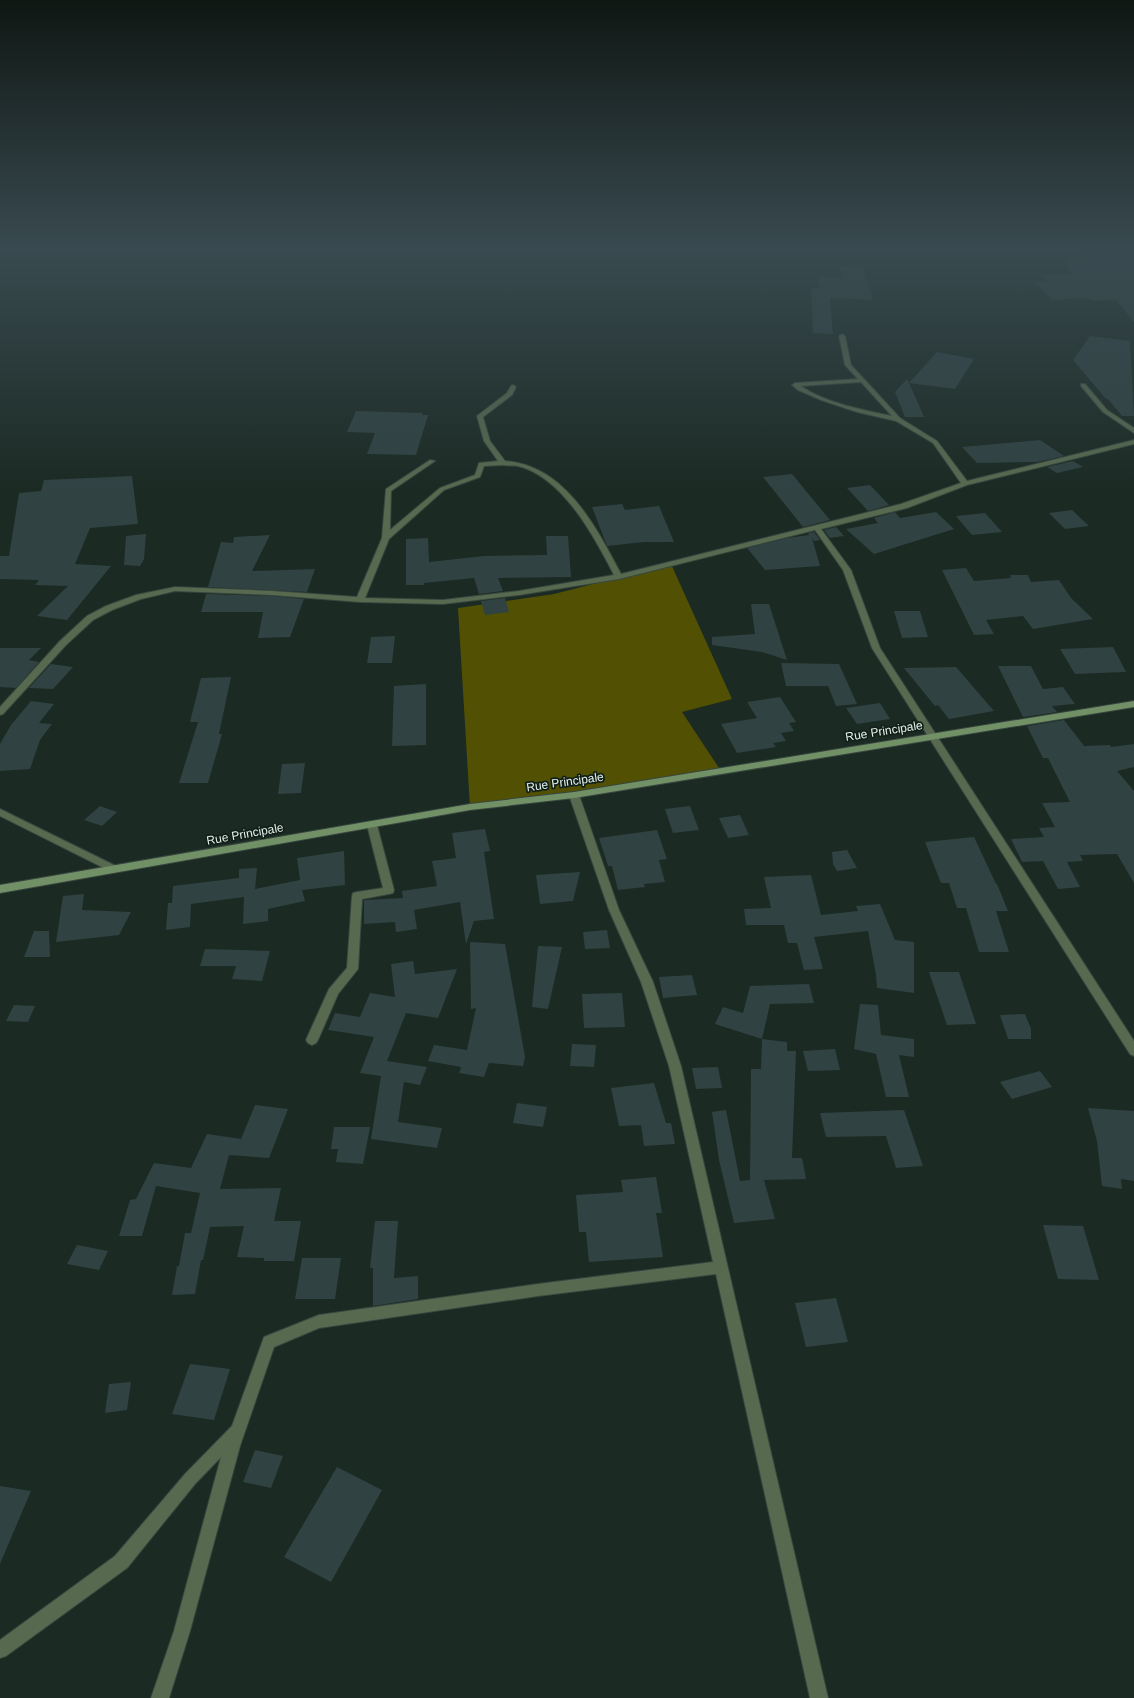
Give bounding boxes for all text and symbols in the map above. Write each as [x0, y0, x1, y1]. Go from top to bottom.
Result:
street label: Rue Principale [844, 718, 924, 744]
street label: Rue Principale [525, 770, 605, 794]
street label: Rue Principale [205, 820, 285, 848]

